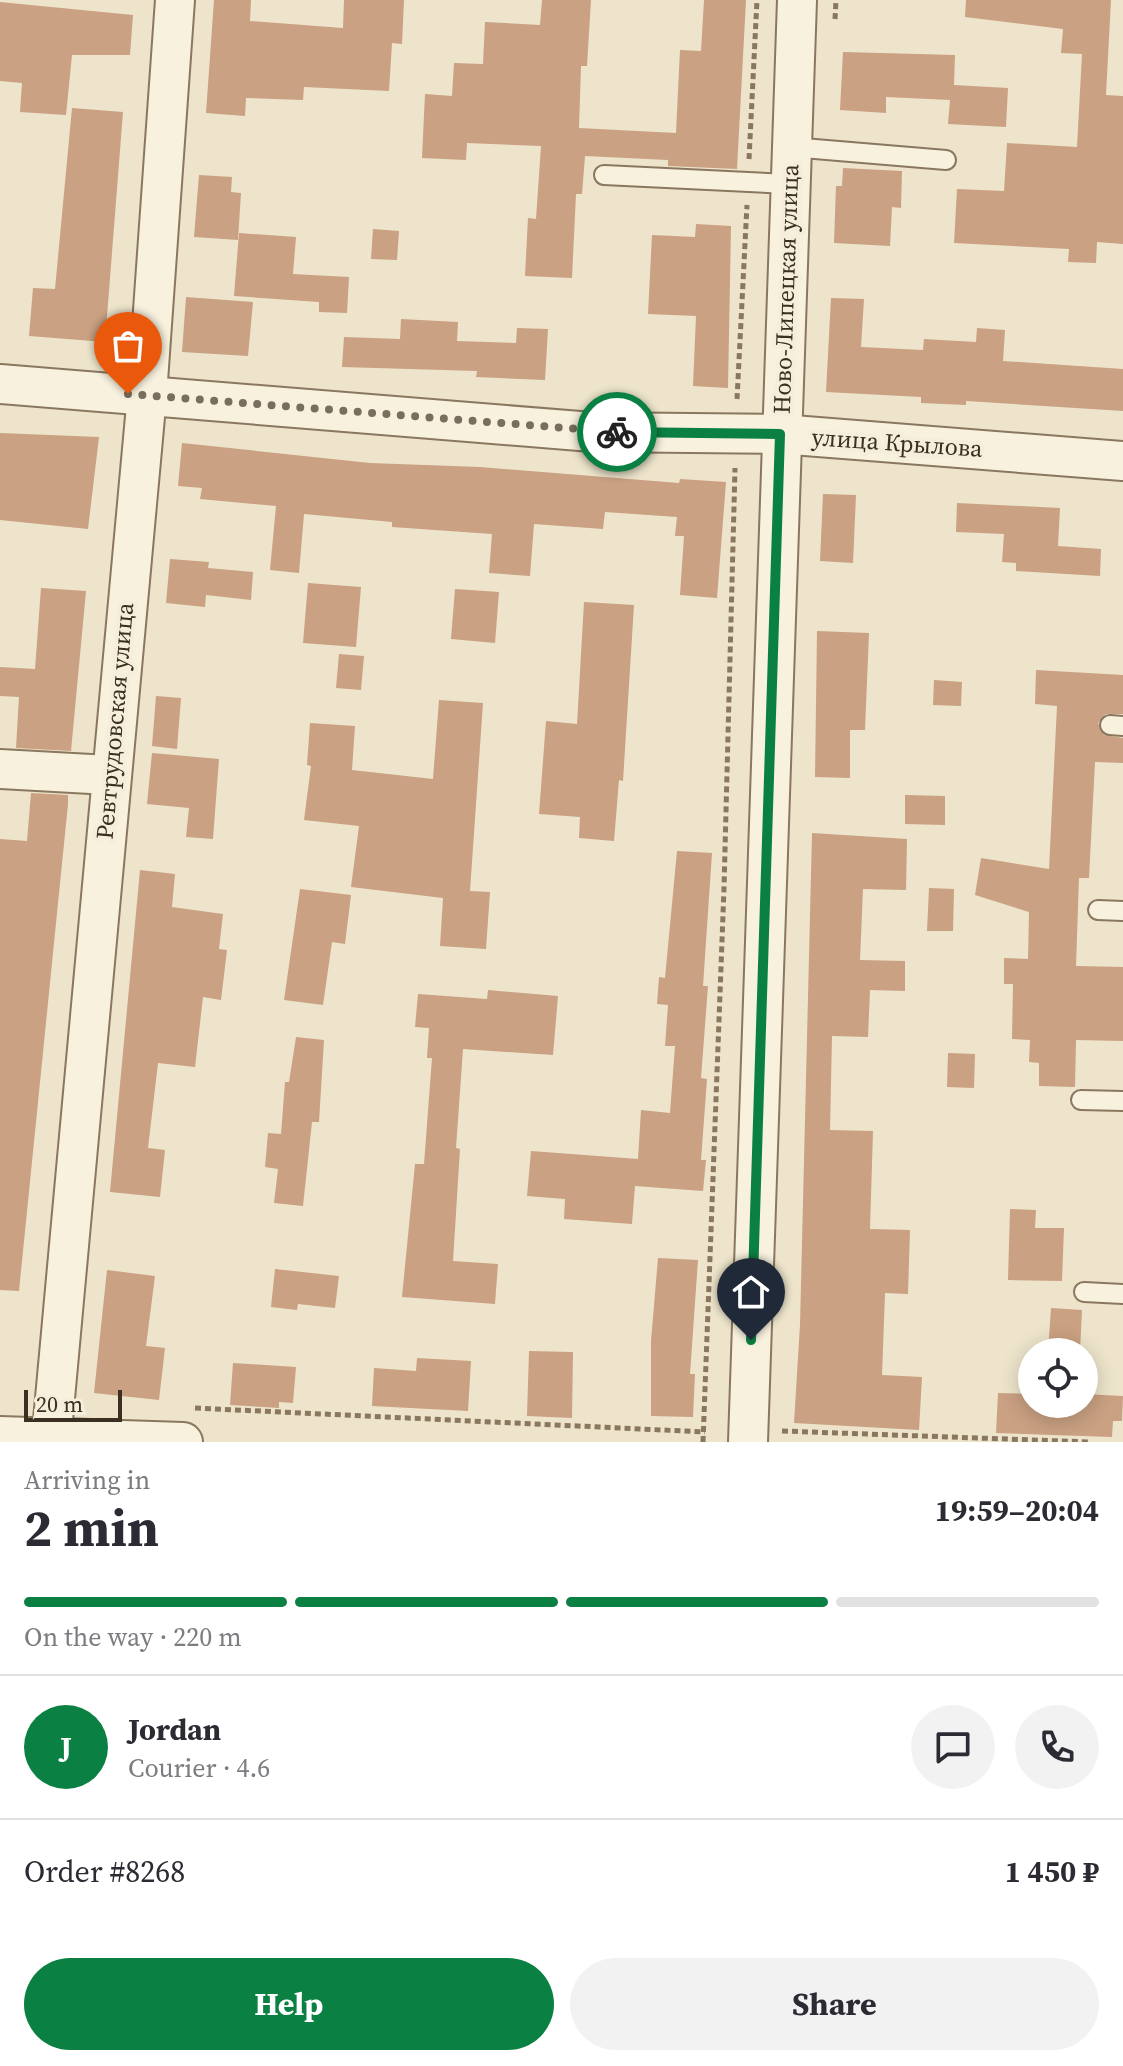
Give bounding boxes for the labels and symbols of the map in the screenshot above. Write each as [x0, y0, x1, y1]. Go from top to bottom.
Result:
street label: Ново-Липецкая улица [765, 163, 806, 414]
pin [94, 312, 162, 394]
courier [577, 392, 657, 472]
street label: улица Крылова [810, 420, 984, 465]
street label: Ревтрудовская улица [88, 600, 141, 841]
pin [717, 1258, 785, 1340]
scale bar [24, 1386, 122, 1422]

